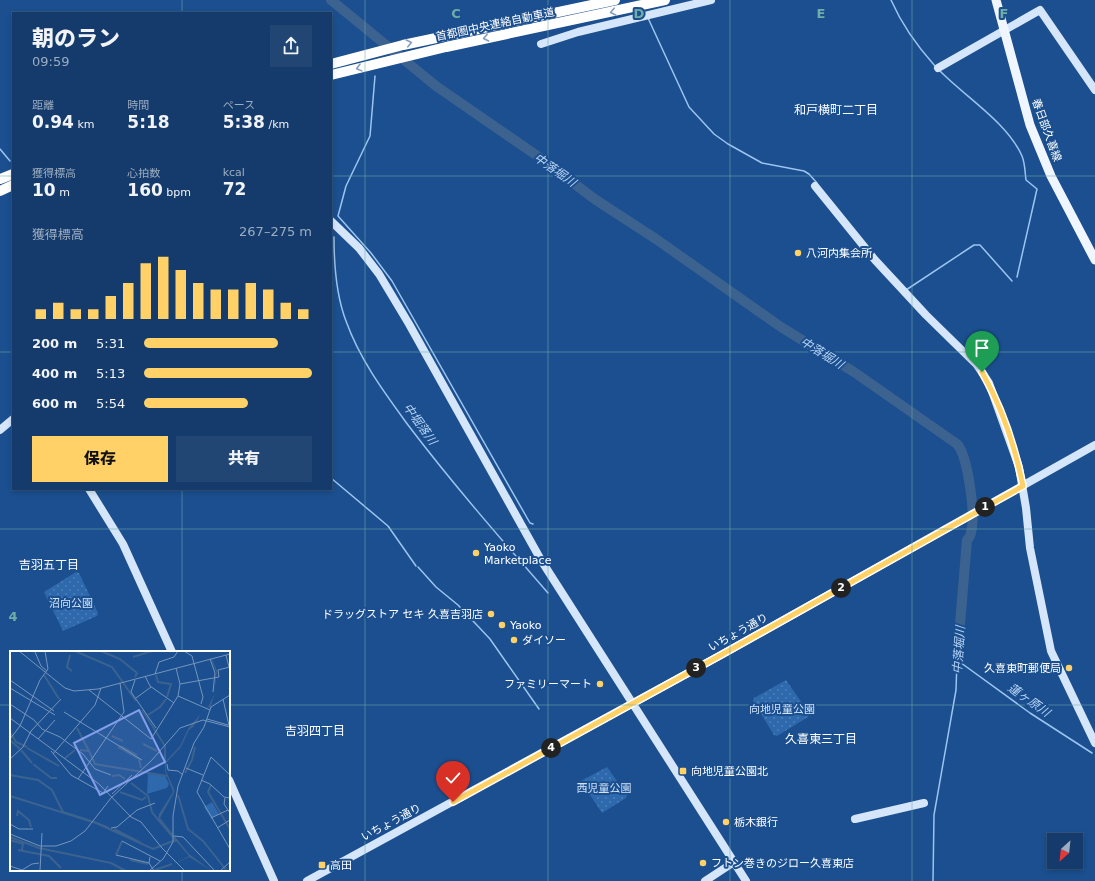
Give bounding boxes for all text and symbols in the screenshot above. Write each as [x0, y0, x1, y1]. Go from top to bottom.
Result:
street label: 首都圏中央連絡自動車道 [435, 6, 556, 43]
text: C [451, 6, 461, 21]
text: D [634, 6, 645, 21]
text: E [817, 6, 825, 21]
text: F [1000, 6, 1008, 21]
one-way arrow [610, 7, 617, 16]
button: share [270, 25, 312, 67]
text: 朝のラン [32, 26, 120, 51]
one-way arrow [482, 34, 489, 42]
one-way arrow [406, 40, 412, 48]
text: 09:59 [32, 54, 69, 69]
one-way arrow [356, 63, 363, 72]
street label: 春日部久喜線 [1029, 97, 1064, 163]
text: 距離 [32, 99, 54, 112]
text: 時間 [127, 99, 149, 112]
text: ペース [223, 99, 255, 112]
district label: 和戸横町二丁目 [794, 103, 878, 117]
text: 0.94 [32, 112, 74, 132]
text: 5:18 [127, 112, 170, 132]
text: 5:38 [223, 112, 265, 132]
text: km [74, 118, 95, 131]
text: /km [265, 118, 289, 131]
water label: 中落堀川 [531, 150, 580, 191]
text: kcal [223, 166, 245, 179]
text: 獲得標高 [32, 167, 76, 180]
text: 心拍数 [127, 167, 160, 180]
text: 72 [223, 179, 246, 199]
text: 10 [32, 180, 56, 200]
text: 160 [127, 180, 163, 200]
text: m [56, 186, 70, 199]
text: bpm [163, 186, 191, 199]
text: 267–275 m [239, 224, 312, 239]
text: 獲得標高 [32, 227, 84, 242]
place label: 八河内集会所 [806, 247, 873, 260]
marker: 八河内集会所 [793, 248, 803, 258]
pin [965, 331, 999, 372]
water label: 中落堀川 [798, 334, 848, 373]
text: 200 m [32, 336, 77, 351]
text: 5:31 [96, 336, 125, 351]
icon: arrive [971, 337, 993, 359]
text: 400 m [32, 366, 77, 381]
text: 5:13 [96, 366, 125, 381]
text: 600 m [32, 396, 77, 411]
text: 5:54 [96, 396, 125, 411]
water label: 中堀落川 [400, 400, 441, 449]
button: 保存 [32, 436, 168, 482]
button: 共有 [176, 436, 312, 482]
pin: 1 [975, 497, 995, 517]
text: 1 [981, 500, 989, 513]
place label: Yaoko Marketplace [483, 541, 552, 567]
marker: Yaoko Marketplace [471, 548, 481, 558]
district label: 吉羽五丁目 [19, 558, 79, 572]
pin: 2 [831, 578, 851, 598]
text: 2 [837, 581, 845, 594]
park label: 沼向公園 [49, 597, 93, 610]
place label: ドラッグストア セキ 久喜吉羽店 [322, 608, 483, 621]
text: 4 [8, 609, 18, 624]
marker: ドラッグストア セキ 久喜吉羽店 [486, 609, 496, 619]
street label: いちょう通り [706, 611, 770, 654]
place label: Yaoko [509, 619, 542, 632]
marker: Yaoko [497, 620, 507, 630]
water label: 中落堀川 [950, 624, 968, 674]
place label: ダイソー [522, 634, 566, 647]
marker: ダイソー [509, 635, 519, 645]
inset map [10, 651, 230, 871]
pin: 3 [686, 658, 706, 678]
text: 3 [692, 661, 700, 674]
place label: 久喜東町郵便局 [984, 662, 1061, 675]
marker: 久喜東町郵便局 [1064, 663, 1074, 673]
place label: ファミリーマート [504, 678, 592, 691]
marker: ファミリーマート [595, 679, 605, 689]
water label: 蓮ヶ原川 [1005, 680, 1054, 721]
park label: 向地児童公園 [749, 703, 815, 716]
district label: 吉羽四丁目 [285, 724, 345, 738]
district label: 久喜東三丁目 [785, 732, 857, 746]
pin: 4 [541, 738, 561, 758]
text: 4 [547, 741, 555, 754]
pin [436, 761, 470, 802]
place label: 向地児童公園北 [691, 765, 768, 778]
marker: 向地児童公園北 [678, 766, 688, 776]
icon: check [442, 767, 464, 789]
park label: 西児童公園 [577, 782, 632, 795]
street label: いちょう通り [359, 801, 423, 844]
place label: 栃木銀行 [734, 816, 778, 829]
marker: 栃木銀行 [721, 817, 731, 827]
north arrow [1047, 833, 1083, 869]
map controls [1047, 833, 1083, 869]
place label: フトン巻きのジロー久喜東店 [711, 857, 854, 870]
marker: フトン巻きのジロー久喜東店 [698, 858, 708, 868]
place label: 高田 [330, 859, 352, 872]
marker: 高田 [317, 860, 327, 870]

